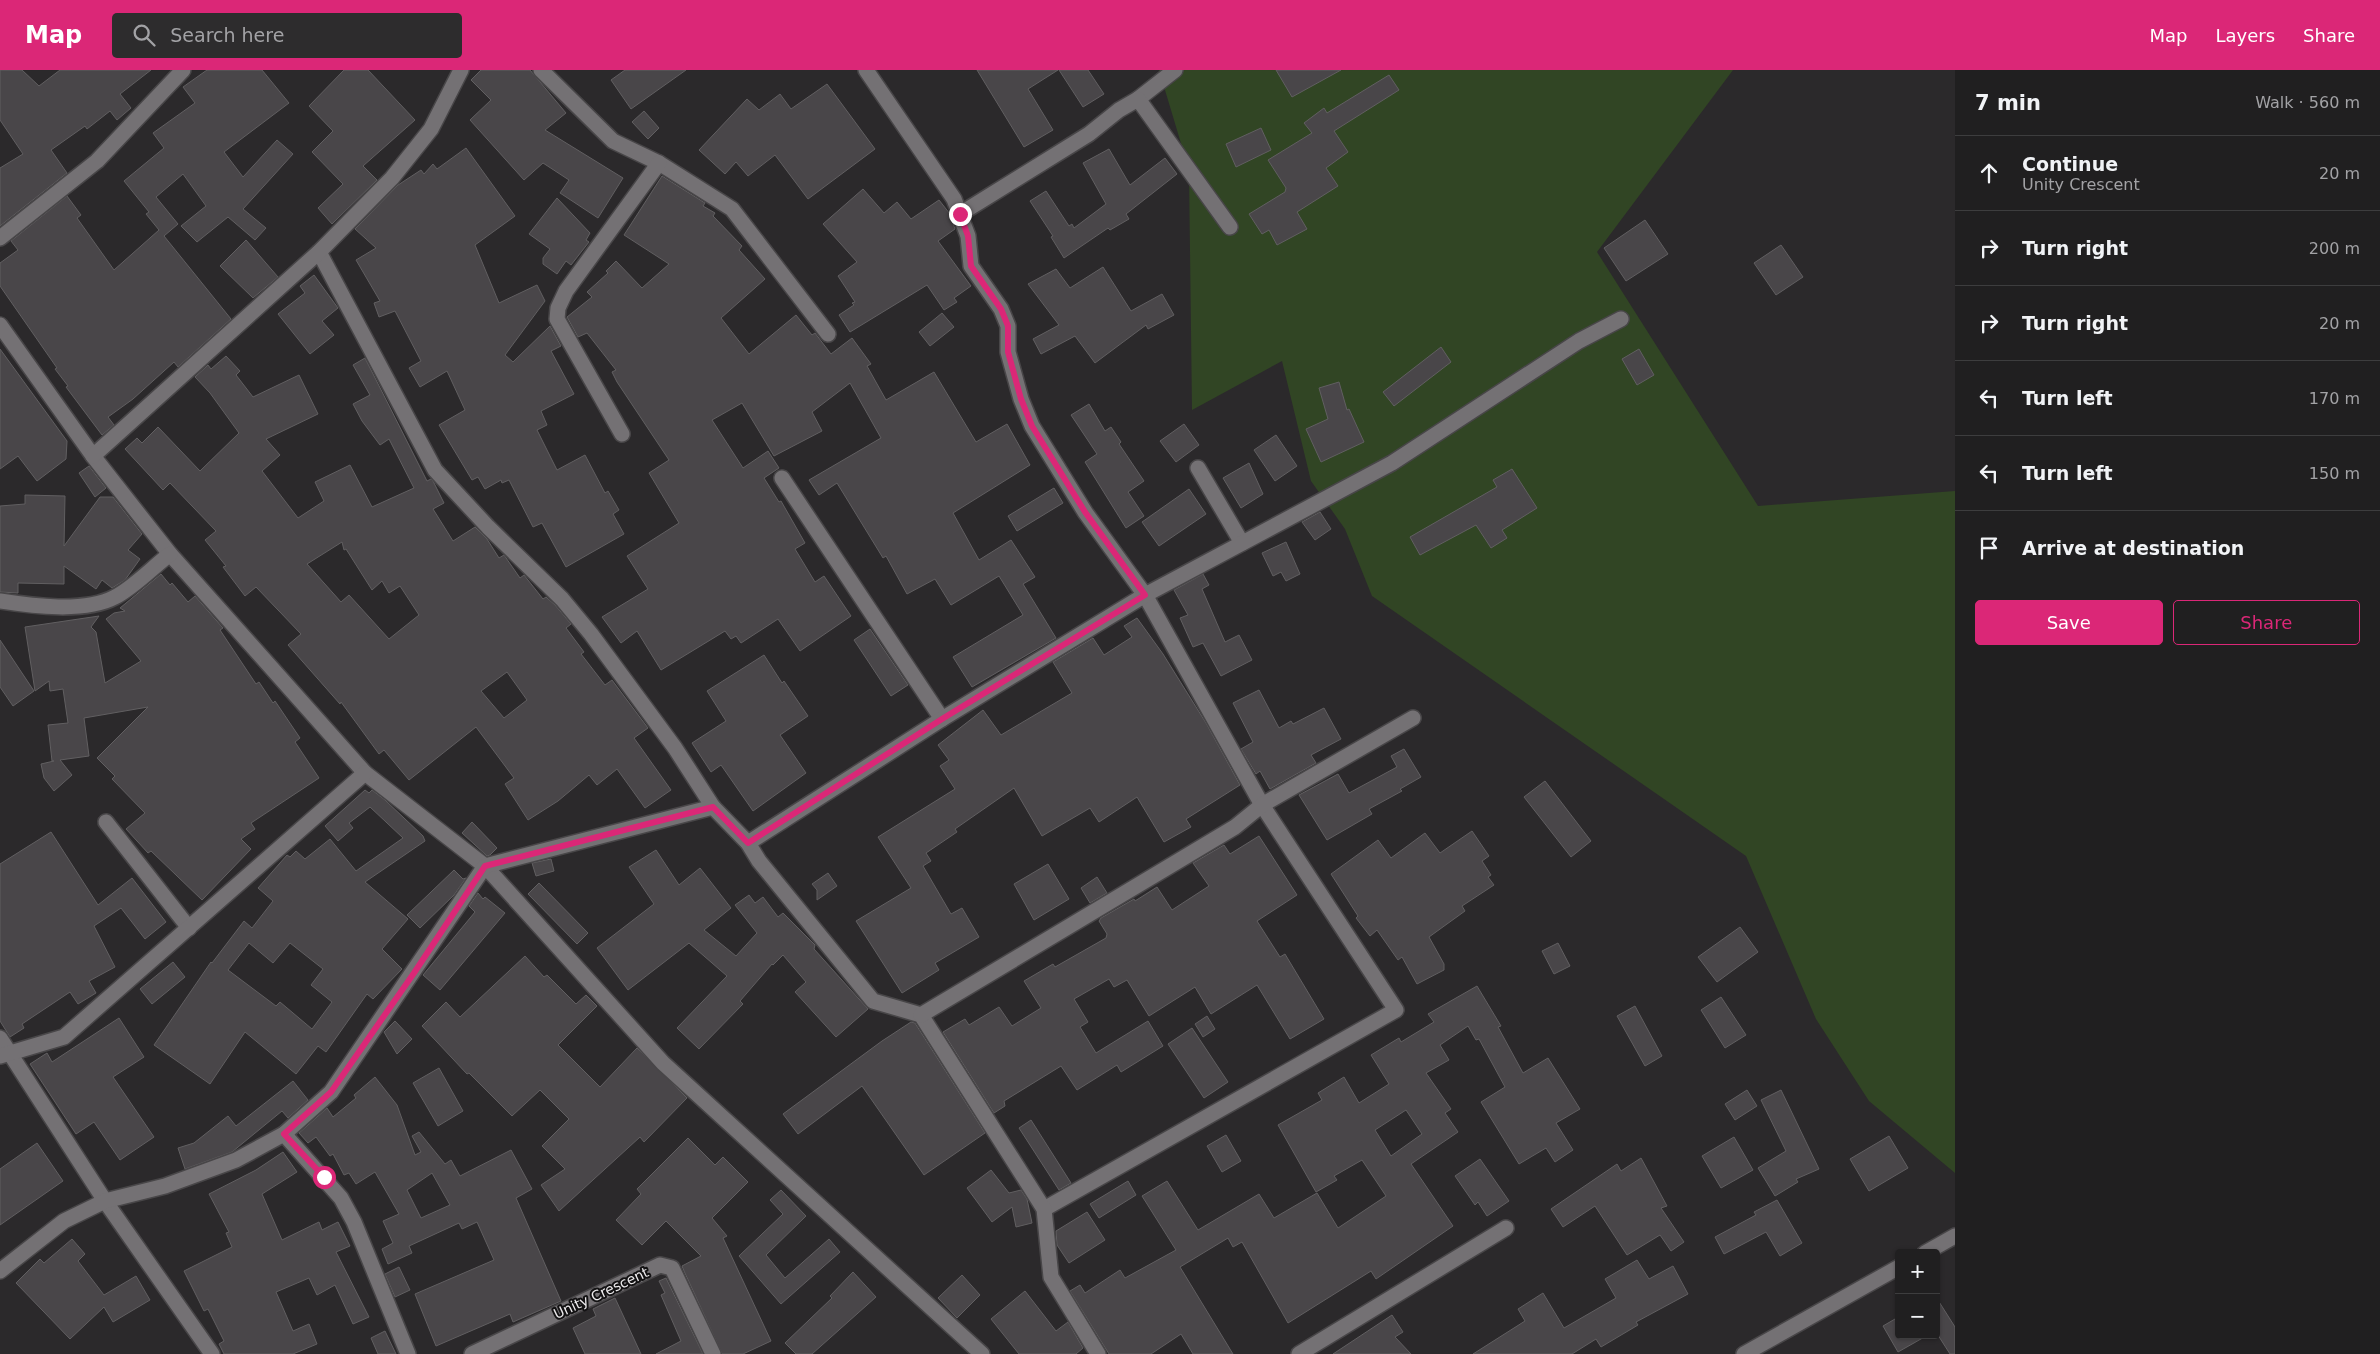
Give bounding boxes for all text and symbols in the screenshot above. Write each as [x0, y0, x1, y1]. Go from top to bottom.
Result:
search box [112, 13, 462, 58]
text: Map [25, 21, 82, 49]
icon: search [130, 21, 158, 49]
text: Search here [170, 24, 284, 46]
text: Map [2149, 25, 2187, 46]
text: Layers [2215, 25, 2275, 46]
text: Share [2303, 25, 2355, 46]
text: 7 min [1975, 91, 2041, 115]
text: Walk · 560 m [2255, 93, 2360, 112]
text: Continue [2022, 153, 2118, 175]
icon: ahead [1975, 159, 2003, 187]
text: 20 m [2319, 164, 2360, 183]
text: Unity Crescent [2022, 175, 2140, 194]
route end [949, 203, 972, 226]
icon: right [1975, 234, 2003, 262]
text: Turn right [2022, 237, 2128, 259]
text: 200 m [2309, 239, 2360, 258]
icon: right [1975, 309, 2003, 337]
text: Turn right [2022, 312, 2128, 334]
text: 20 m [2319, 314, 2360, 333]
icon: left [1975, 384, 2003, 412]
text: Turn left [2022, 387, 2113, 409]
text: 170 m [2309, 389, 2360, 408]
icon: left [1975, 459, 2003, 487]
text: Turn left [2022, 462, 2113, 484]
text: 150 m [2309, 464, 2360, 483]
icon: arrive [1975, 534, 2003, 562]
text: Arrive at destination [2022, 537, 2244, 559]
button: Save [1975, 600, 2163, 645]
button: Share [2173, 600, 2360, 645]
route start [313, 1166, 336, 1189]
map controls [1895, 1249, 1940, 1339]
button: + [1895, 1249, 1940, 1294]
street label: Unity Crescent [551, 1264, 652, 1322]
button: − [1895, 1294, 1940, 1339]

